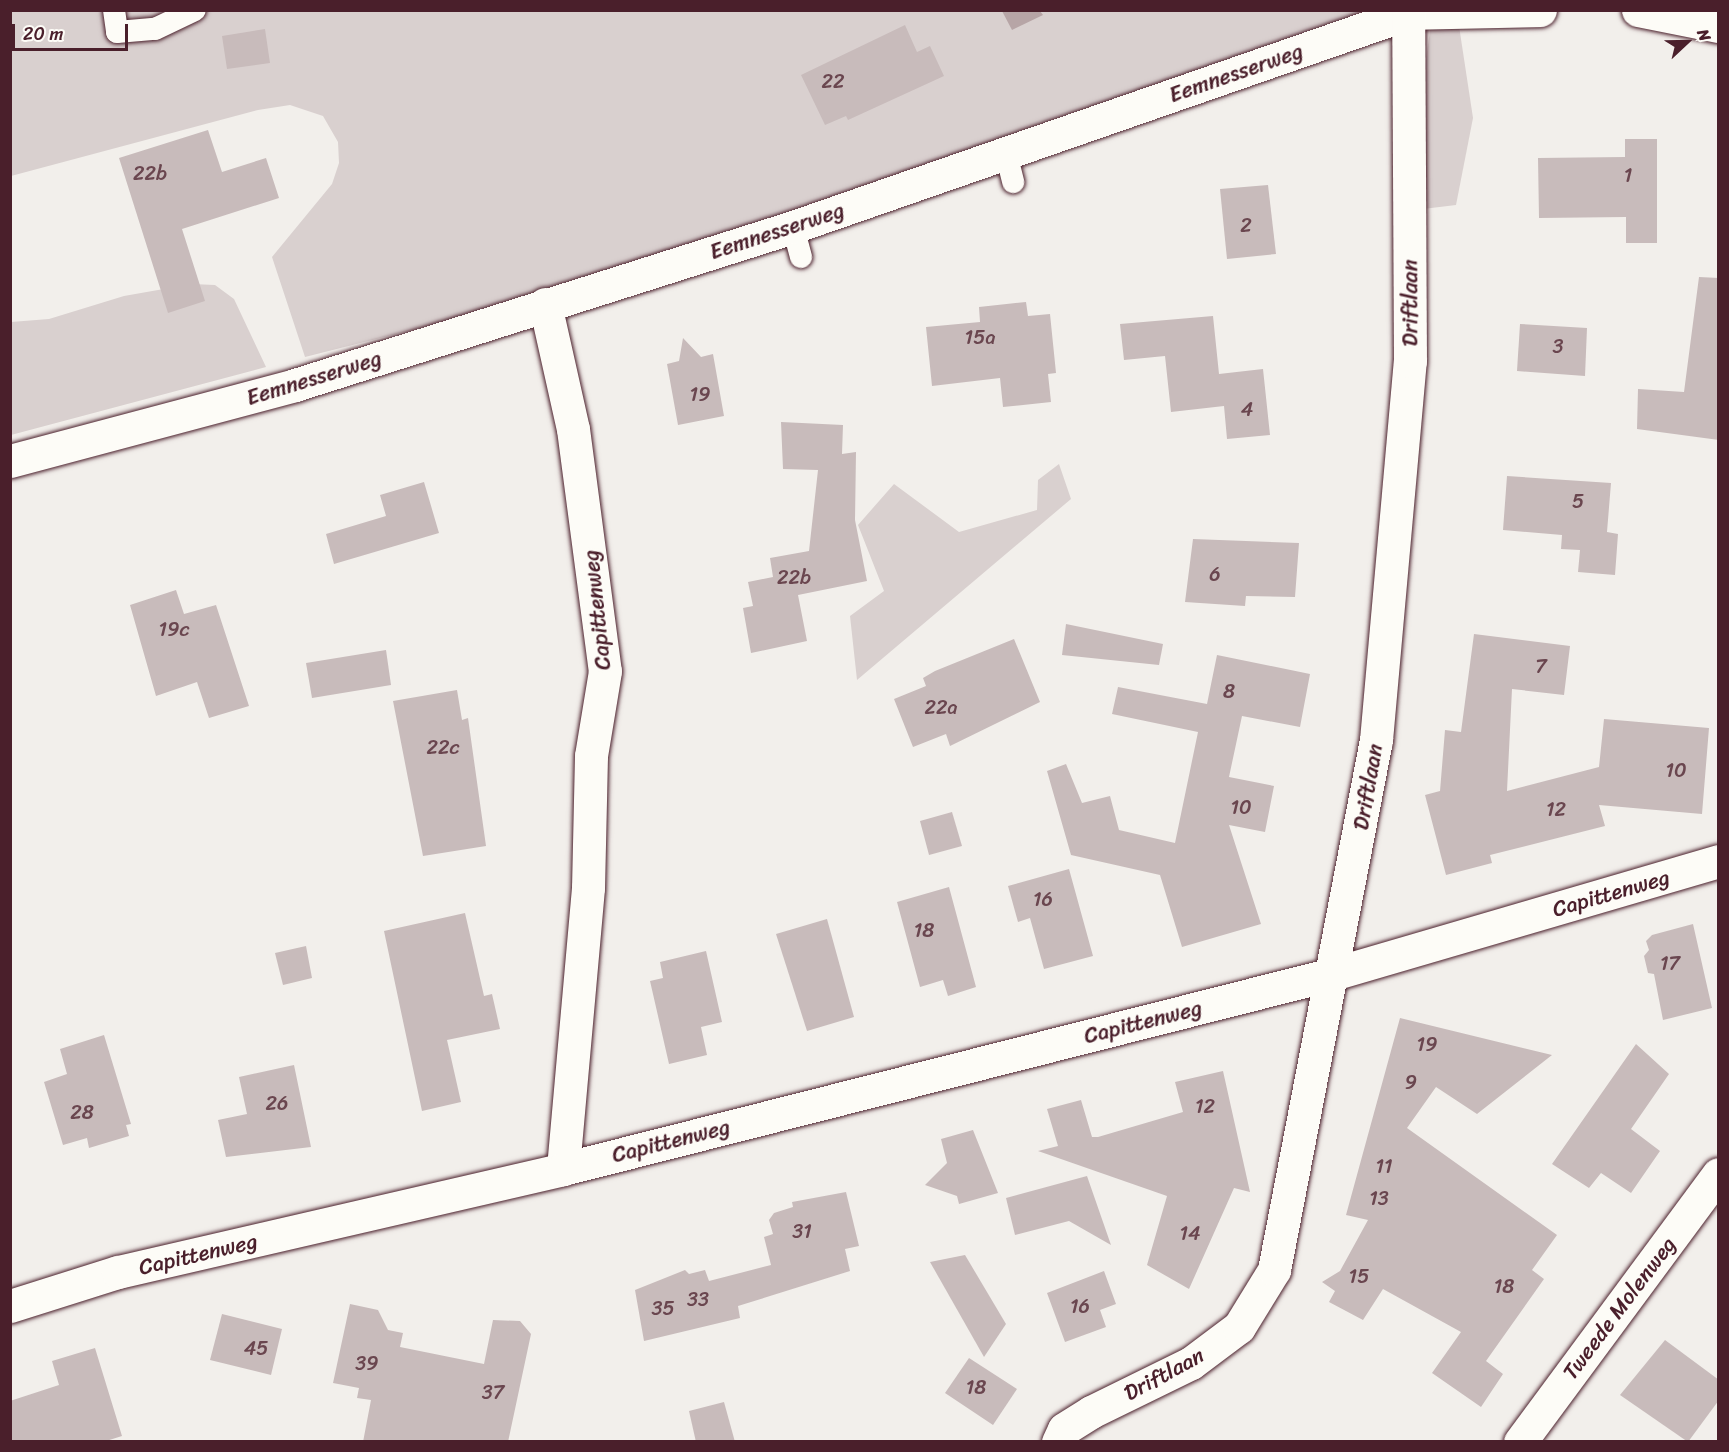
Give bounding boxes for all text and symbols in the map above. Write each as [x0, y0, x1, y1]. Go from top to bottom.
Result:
scale bar [15, 12, 130, 50]
north arrow [1657, 12, 1717, 72]
text: 20 m [23, 18, 63, 50]
text: N [1689, 24, 1720, 46]
street label: Eemnesserweg [1166, 38, 1306, 108]
house number: 22 [821, 69, 845, 93]
house number: 22b [133, 161, 167, 185]
house number: 1 [1624, 163, 1632, 187]
street label: Eemnesserweg [706, 197, 848, 265]
house number: 2 [1240, 213, 1252, 237]
street label: Driftlaan [1397, 259, 1423, 347]
house number: 15a [965, 325, 995, 349]
house number: 3 [1553, 334, 1563, 358]
street label: Eemnesserweg [243, 345, 385, 411]
house number: 19 [690, 382, 710, 406]
house number: 4 [1241, 397, 1253, 421]
house number: 5 [1572, 489, 1584, 513]
street label: Capittenweg [578, 549, 616, 671]
house number: 6 [1209, 562, 1221, 586]
house number: 22b [777, 565, 811, 589]
house number: 19c [159, 617, 189, 641]
house number: 7 [1535, 654, 1547, 678]
house number: 8 [1223, 679, 1235, 703]
house number: 22a [924, 695, 958, 719]
house number: 22c [426, 735, 460, 759]
street label: Driftlaan [1347, 742, 1389, 832]
house number: 10 [1665, 758, 1687, 782]
house number: 10 [1230, 795, 1252, 819]
house number: 12 [1546, 797, 1566, 821]
street label: Capittenweg [1549, 864, 1673, 922]
house number: 16 [1033, 887, 1053, 911]
house number: 18 [914, 918, 934, 942]
house number: 17 [1660, 951, 1680, 975]
street label: Capittenweg [1081, 995, 1205, 1049]
house number: 19 [1417, 1032, 1437, 1056]
house number: 9 [1405, 1070, 1417, 1094]
house number: 26 [266, 1091, 288, 1115]
house number: 12 [1195, 1094, 1215, 1118]
house number: 28 [70, 1100, 94, 1124]
street label: Capittenweg [609, 1114, 733, 1168]
house number: 11 [1375, 1154, 1393, 1178]
house number: 13 [1369, 1186, 1389, 1210]
house number: 31 [792, 1219, 812, 1243]
house number: 14 [1179, 1221, 1201, 1245]
street label: Capittenweg [136, 1228, 260, 1280]
street label: Tweede Molenweg [1557, 1232, 1681, 1384]
house number: 15 [1349, 1264, 1369, 1288]
house number: 18 [1494, 1274, 1514, 1298]
house number: 33 [687, 1287, 709, 1311]
house number: 16 [1070, 1294, 1090, 1318]
house number: 35 [651, 1296, 675, 1320]
house number: 45 [244, 1336, 268, 1360]
street label: Driftlaan [1119, 1342, 1209, 1406]
house number: 39 [355, 1351, 379, 1375]
house number: 18 [966, 1375, 986, 1399]
house number: 37 [482, 1380, 504, 1404]

